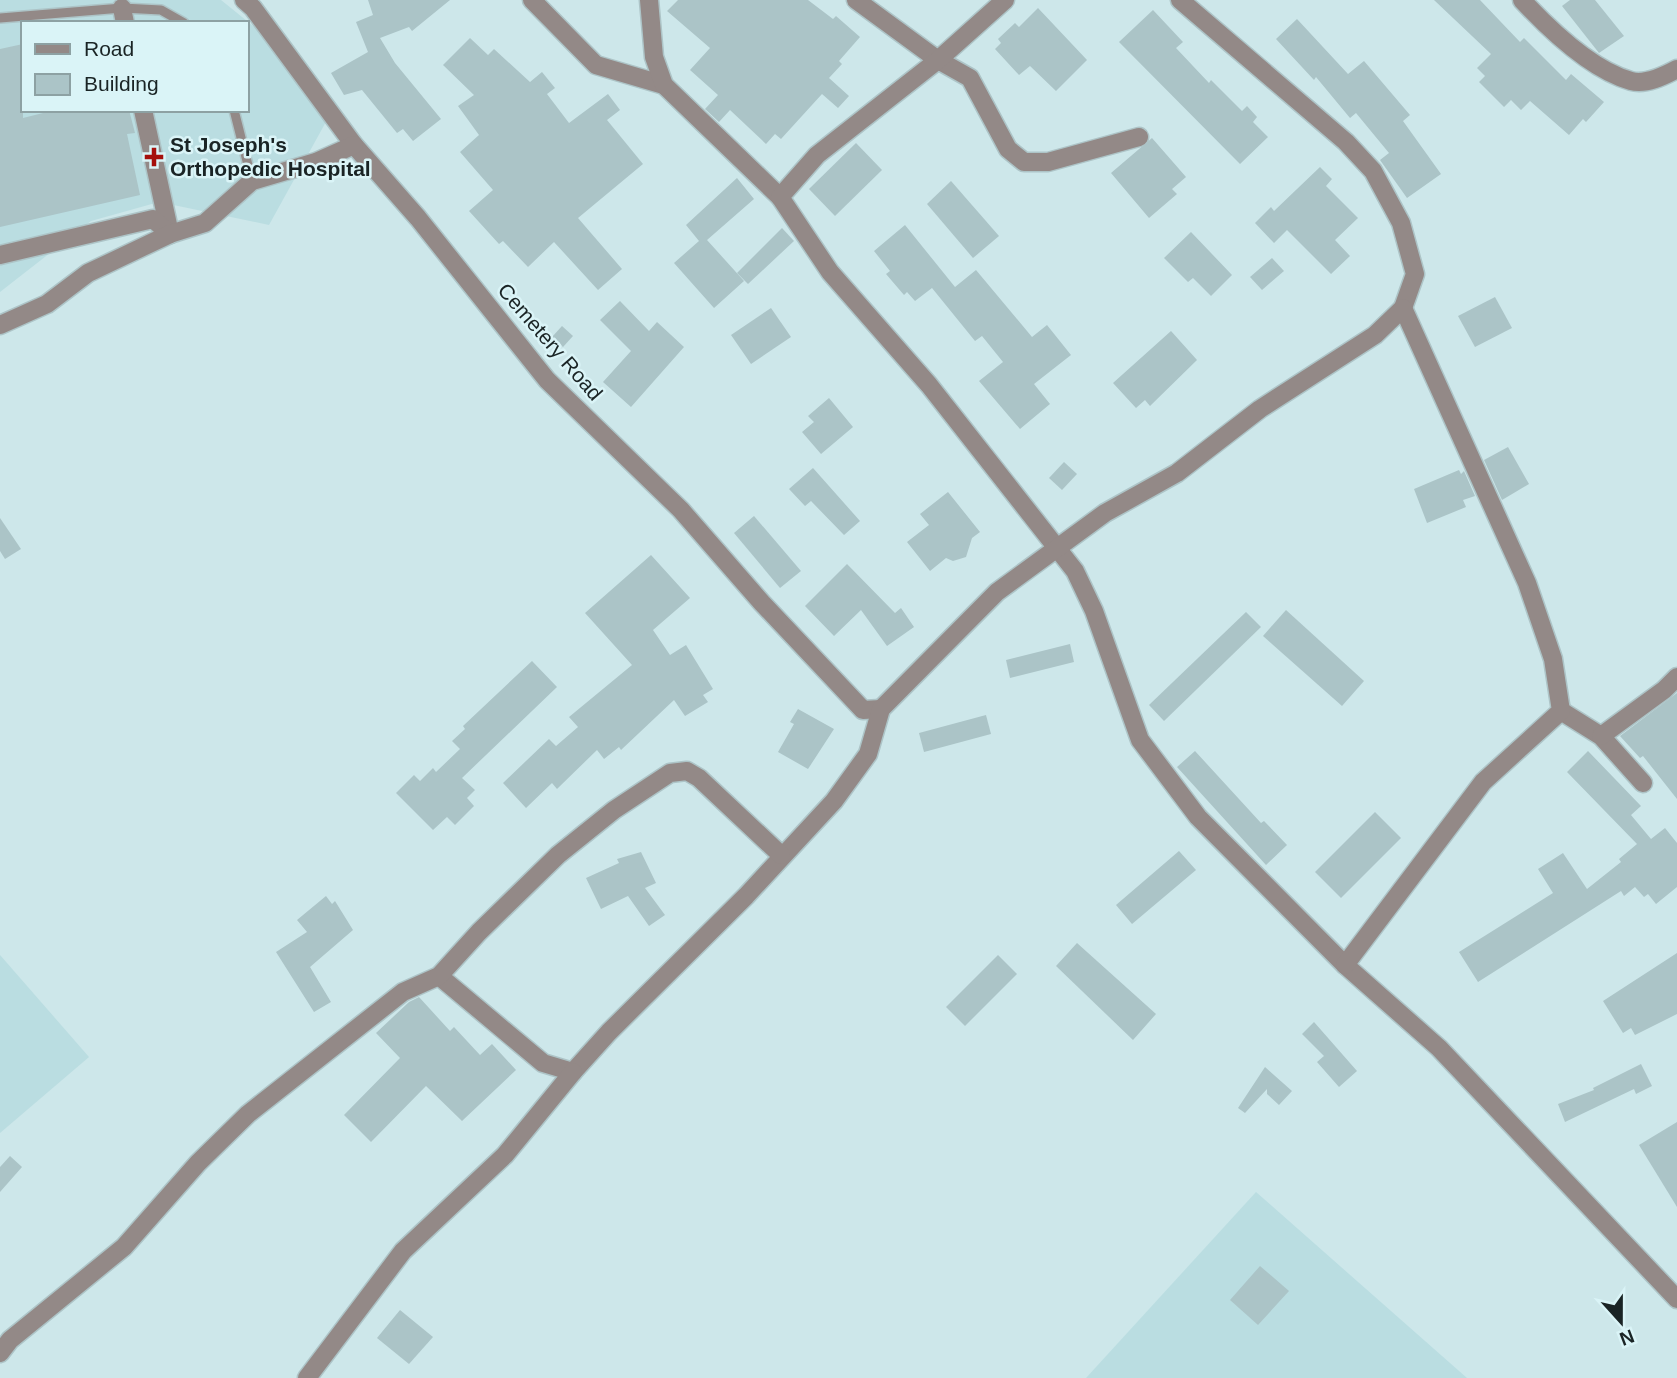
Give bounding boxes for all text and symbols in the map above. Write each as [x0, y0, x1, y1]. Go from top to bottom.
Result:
legend [21, 21, 248, 112]
text: Road [84, 37, 134, 60]
text: Building [84, 72, 159, 95]
place label: St Joseph's Orthopedic Hospital [170, 133, 371, 180]
marker: St Joseph's Orthopedic Hospital [144, 147, 164, 167]
street label: Cemetery Road [493, 279, 607, 405]
north arrow [1586, 1287, 1656, 1357]
text: N [1617, 1325, 1637, 1350]

